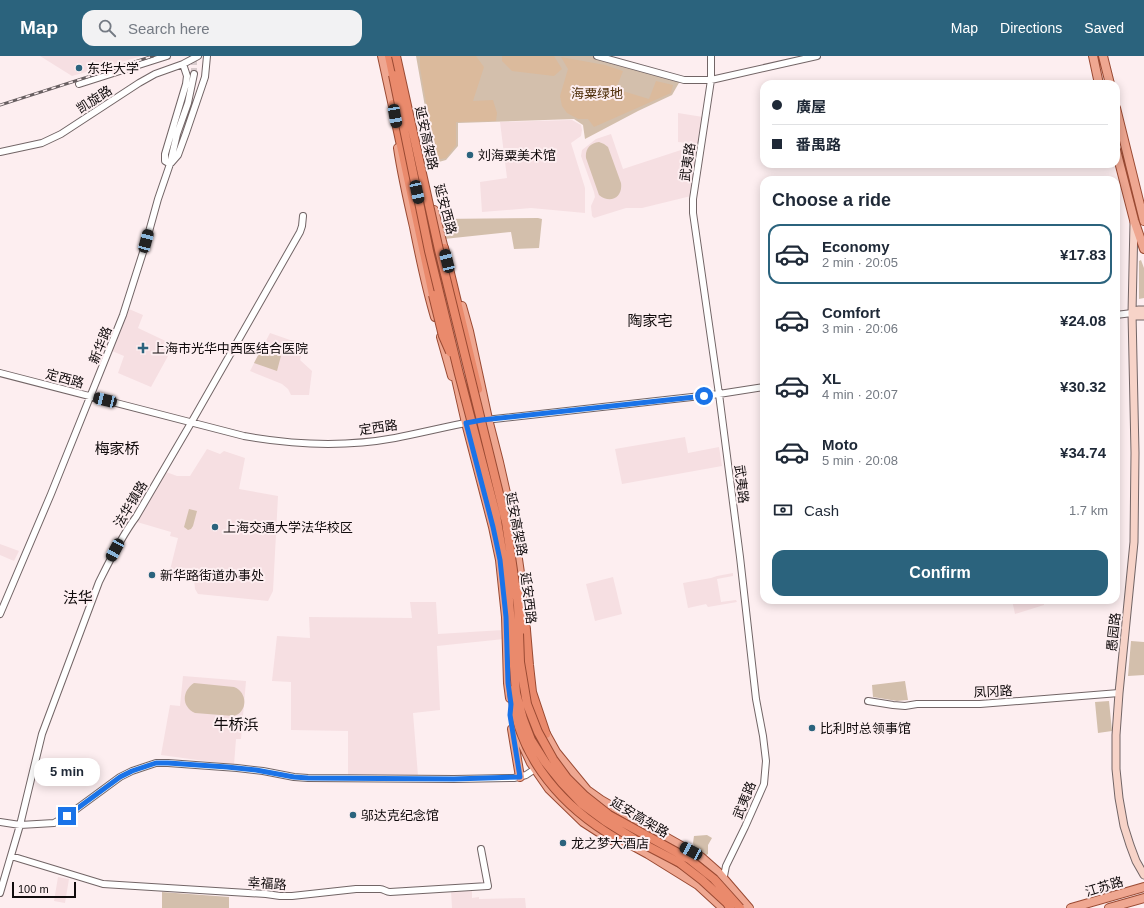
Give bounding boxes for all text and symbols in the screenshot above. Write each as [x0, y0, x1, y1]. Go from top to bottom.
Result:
search box [82, 10, 362, 46]
text: Map [20, 17, 58, 38]
icon: search [96, 17, 118, 39]
text: Search here [128, 20, 210, 37]
text: Map [951, 20, 978, 36]
text: Directions [1000, 20, 1062, 36]
text: Saved [1084, 20, 1124, 36]
place label: 东华大学 [87, 61, 139, 76]
marker: 东华大学 [74, 63, 84, 73]
street label: 凯旋路 [74, 83, 115, 116]
park label: 海粟绿地 [571, 86, 623, 101]
text: 廣屋 [796, 98, 826, 115]
car [387, 103, 403, 129]
street label: 延安高架路 [412, 105, 441, 171]
text: 番禺路 [796, 136, 841, 153]
street label: 武夷路 [677, 142, 698, 183]
place label: 刘海粟美术馆 [478, 148, 556, 163]
marker: 刘海粟美术馆 [465, 150, 475, 160]
car [409, 179, 425, 205]
street label: 延安西路 [432, 182, 459, 236]
text: Choose a ride [772, 190, 891, 210]
car [137, 228, 155, 254]
icon: car [774, 236, 810, 272]
text: Economy [822, 238, 890, 255]
text: ¥17.83 [1060, 246, 1106, 263]
car [438, 248, 456, 274]
text: 2 min · 20:05 [822, 255, 898, 270]
icon: car [774, 302, 810, 338]
text: Comfort [822, 304, 880, 321]
district label: 陶家宅 [627, 312, 673, 329]
text: ¥24.08 [1060, 312, 1106, 329]
text: 3 min · 20:06 [822, 321, 898, 336]
street label: 新华路 [86, 324, 115, 366]
place label: 上海市光华中西医结合医院 [152, 341, 308, 356]
marker: 上海市光华中西医结合医院 [137, 342, 149, 354]
street label: 定西路 [44, 366, 86, 391]
icon: car [774, 368, 810, 404]
text: XL [822, 370, 841, 387]
text: ¥30.32 [1060, 378, 1106, 395]
route start [695, 387, 713, 405]
text: 4 min · 20:07 [822, 387, 898, 402]
car [92, 391, 118, 409]
street label: 定西路 [358, 417, 398, 438]
icon: car [774, 434, 810, 470]
text: Moto [822, 436, 858, 453]
district label: 梅家桥 [94, 440, 140, 457]
text: ¥34.74 [1060, 444, 1106, 461]
text: 5 min · 20:08 [822, 453, 898, 468]
street label: 武夷路 [732, 464, 751, 504]
street label: 法华镇路 [111, 478, 150, 530]
street label: 延安高架路 [503, 491, 530, 557]
icon: cash [772, 499, 794, 521]
text: Cash [804, 502, 839, 519]
text: 1.7 km [1069, 503, 1108, 518]
place label: 上海交通大学法华校区 [223, 520, 353, 535]
marker: 上海交通大学法华校区 [210, 522, 220, 532]
car [104, 537, 126, 563]
button: Confirm [772, 550, 1108, 596]
place label: 新华路街道办事处 [160, 568, 264, 583]
marker: 新华路街道办事处 [147, 570, 157, 580]
street label: 延安西路 [518, 571, 539, 625]
district label: 法华 [63, 589, 93, 606]
street label: 愚园路 [1104, 612, 1123, 652]
street label: 凤冈路 [973, 683, 1013, 700]
district label: 牛桥浜 [213, 716, 259, 733]
place label: 比利时总领事馆 [820, 721, 911, 736]
marker: 比利时总领事馆 [807, 723, 817, 733]
callout: 5 min [34, 758, 100, 786]
text: 5 min [50, 764, 84, 779]
street label: 武夷路 [730, 779, 759, 821]
street label: 延安高架路 [608, 794, 671, 841]
route end [58, 807, 76, 825]
place label: 邬达克纪念馆 [361, 808, 439, 823]
marker: 邬达克纪念馆 [348, 810, 358, 820]
place label: 龙之梦大酒店 [571, 836, 649, 851]
marker: 龙之梦大酒店 [558, 838, 568, 848]
car [678, 840, 704, 862]
street label: 江苏路 [1083, 874, 1125, 899]
street label: 幸福路 [247, 875, 287, 892]
scale bar [12, 880, 76, 899]
text: 100 m [18, 883, 49, 895]

